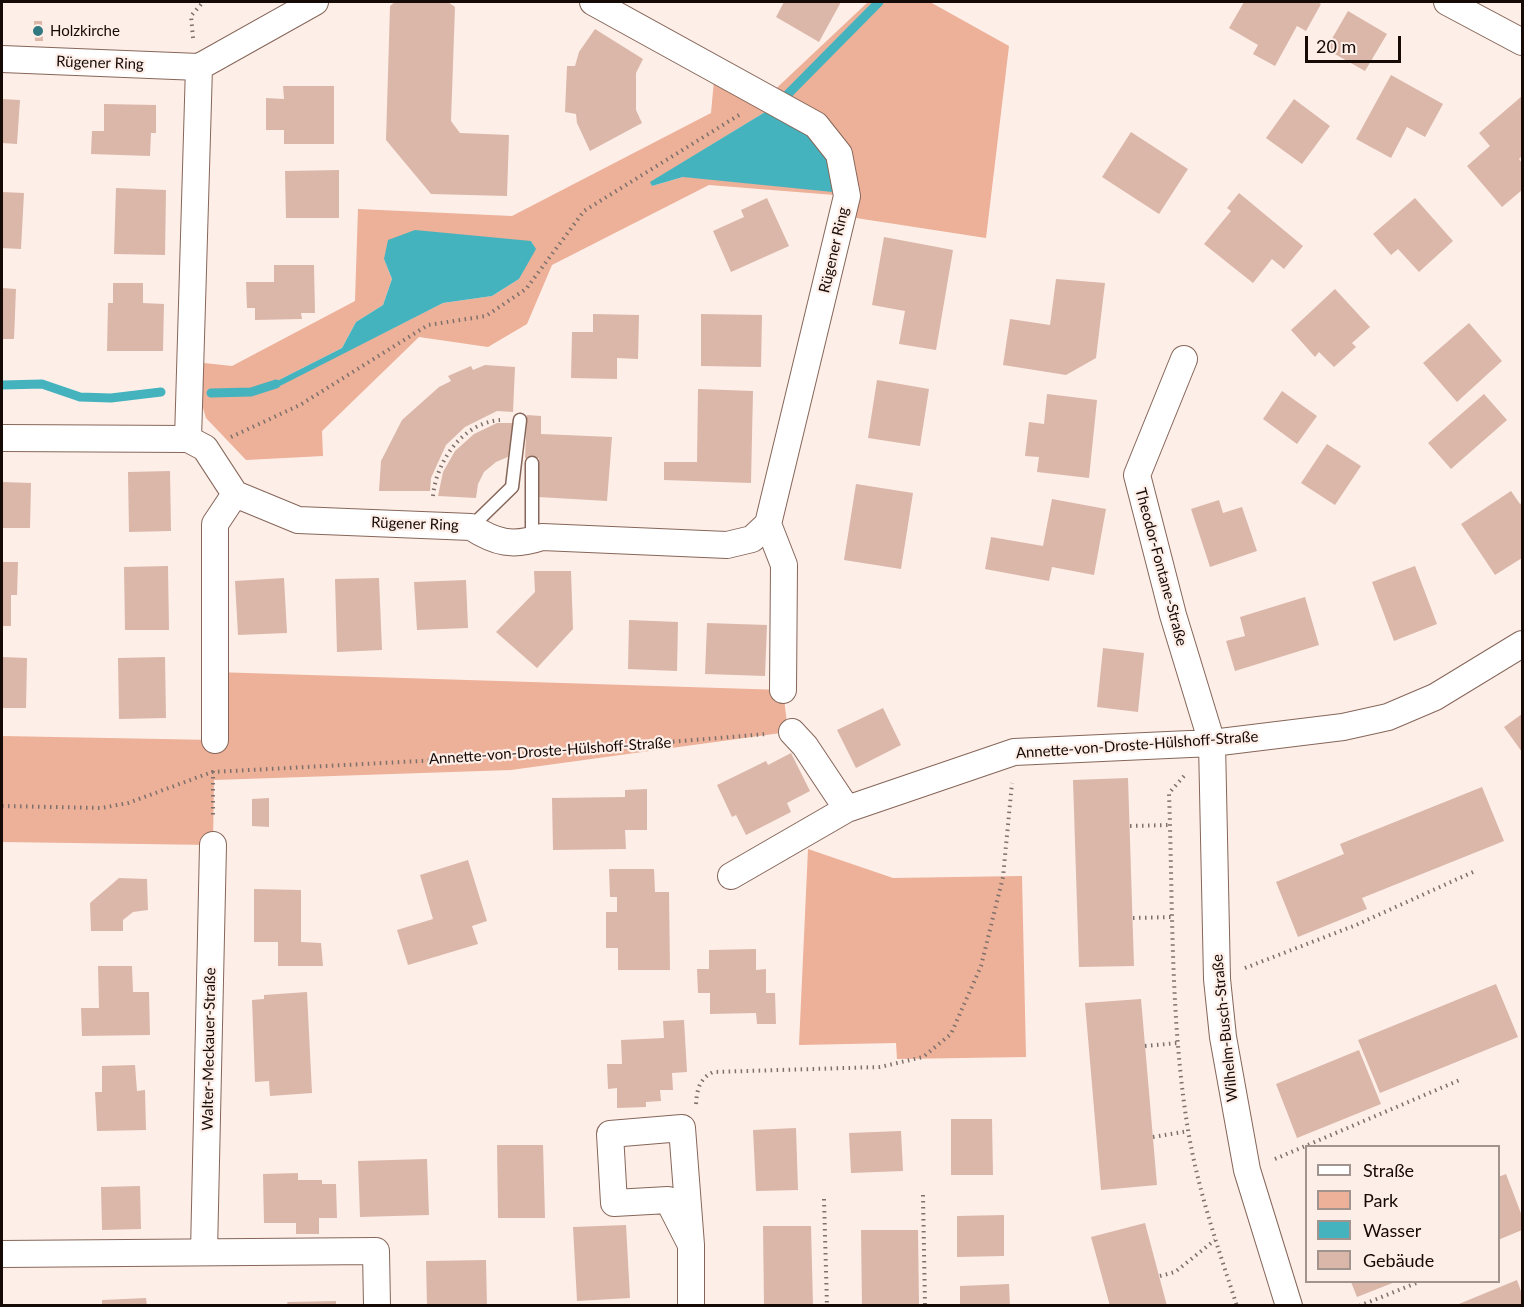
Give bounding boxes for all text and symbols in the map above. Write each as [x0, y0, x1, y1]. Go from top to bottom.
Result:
place label: Holzkirche [50, 22, 120, 40]
marker: Holzkirche [31, 24, 45, 38]
scale bar [1308, 24, 1404, 62]
text: 20 m [1316, 35, 1356, 57]
street label: Rügener Ring [56, 52, 144, 74]
street label: Rügener Ring [815, 205, 853, 295]
street label: Theodor-Fontane-Straße [1131, 486, 1191, 648]
street label: Rügener Ring [371, 513, 459, 535]
street label: Annette-von-Droste-Hülshoff-Straße [1015, 728, 1259, 762]
street label: Annette-von-Droste-Hülshoff-Straße [428, 734, 672, 768]
street label: Wilhelm-Busch-Straße [1208, 953, 1242, 1103]
street label: Walter-Meckauer-Straße [199, 967, 219, 1131]
legend [1305, 1145, 1500, 1283]
text: Straße [1363, 1159, 1414, 1181]
text: Park [1363, 1189, 1398, 1211]
text: Wasser [1363, 1219, 1421, 1241]
text: Gebäude [1363, 1249, 1434, 1271]

